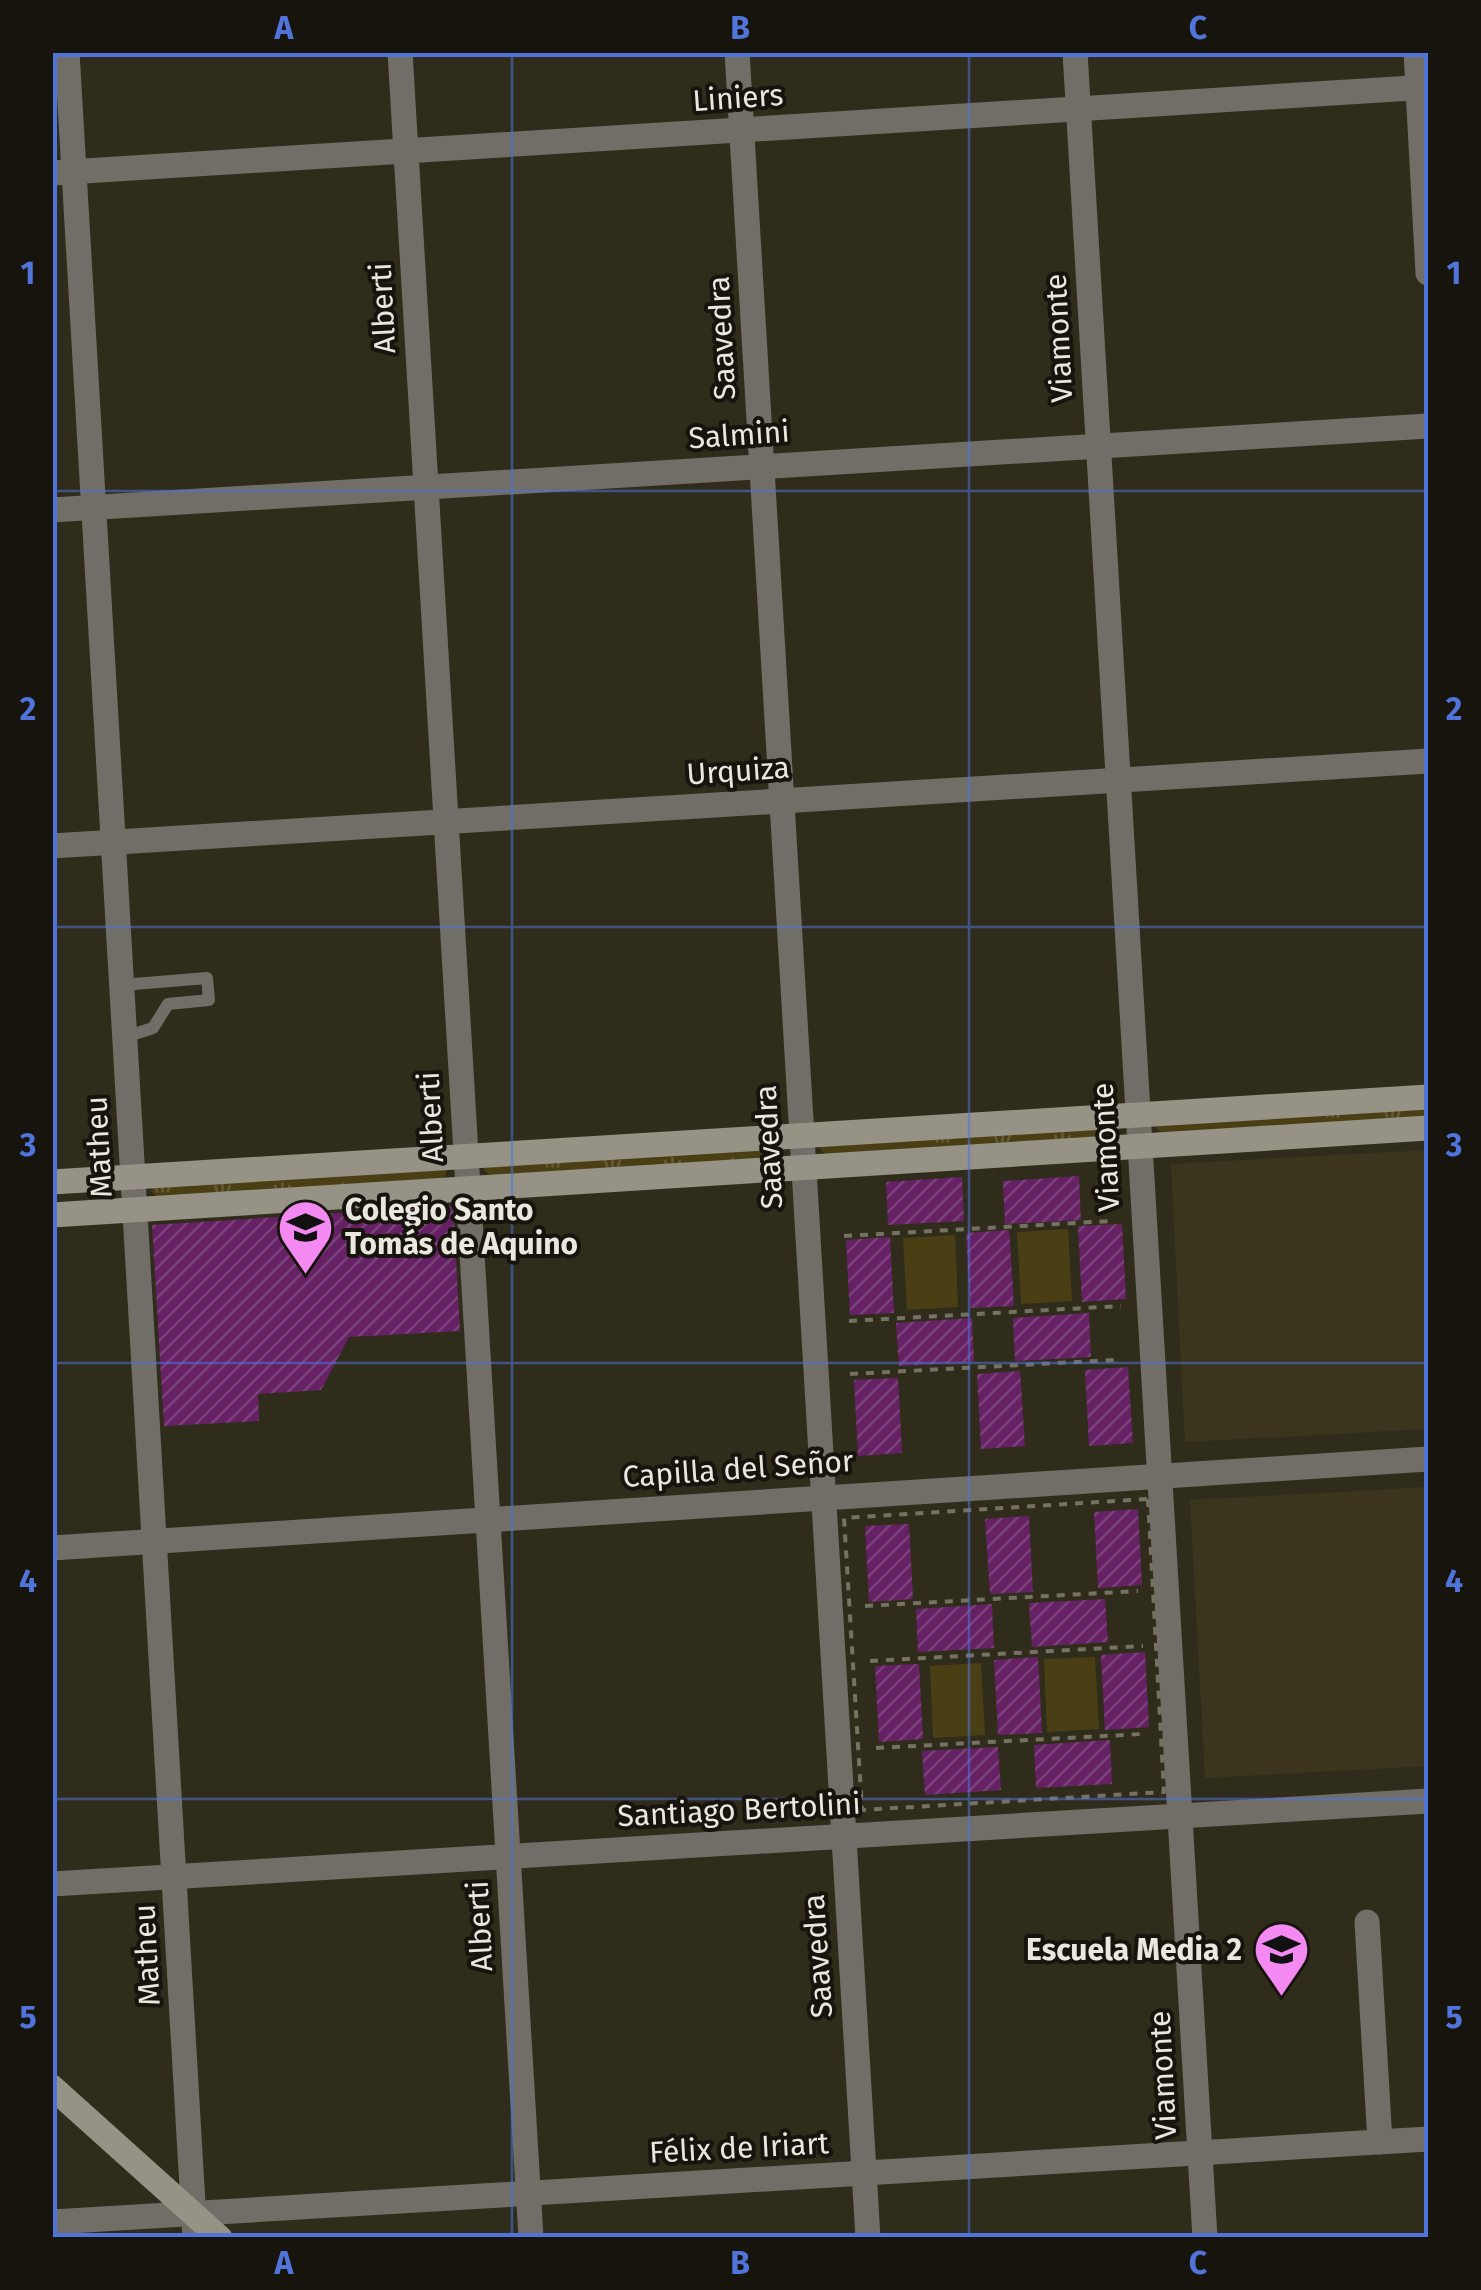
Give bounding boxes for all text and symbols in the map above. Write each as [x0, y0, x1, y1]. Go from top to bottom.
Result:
text: A [274, 9, 295, 47]
text: B [730, 9, 750, 47]
text: C [1189, 9, 1208, 47]
street label: Liniers [691, 77, 785, 119]
text: 1 [21, 254, 35, 292]
text: 1 [1447, 254, 1461, 292]
street label: Alberti [363, 262, 403, 354]
street label: Viamonte [1038, 273, 1080, 403]
street label: Saavedra [701, 275, 743, 401]
street label: Salmini [687, 414, 791, 456]
text: 2 [20, 690, 36, 728]
text: 2 [1446, 690, 1462, 728]
street label: Urquiza [685, 749, 791, 793]
street label: Alberti [411, 1071, 451, 1163]
street label: Viamonte [1085, 1082, 1127, 1212]
street label: Saavedra [748, 1084, 790, 1210]
street label: Matheu [78, 1095, 120, 1199]
text: 3 [19, 1126, 36, 1164]
text: 3 [1445, 1126, 1462, 1164]
place label: Colegio Santo Tomás de Aquino [345, 1192, 578, 1262]
school or university icon: Colegio Santo Tomás de Aquino [276, 1197, 336, 1276]
street label: Capilla del Señor [621, 1443, 855, 1495]
text: 4 [19, 1562, 37, 1600]
text: 4 [1445, 1562, 1463, 1600]
street label: Santiago Bertolini [616, 1786, 862, 1834]
street label: Alberti [460, 1880, 500, 1972]
street label: Saavedra [796, 1893, 840, 2019]
street label: Matheu [126, 1903, 168, 2007]
school or university icon: Escuela Media 2 [1251, 1920, 1311, 1999]
place label: Escuela Media 2 [1026, 1932, 1242, 1968]
text: 5 [19, 1998, 37, 2036]
text: 5 [1445, 1998, 1463, 2036]
street label: Viamonte [1142, 2010, 1184, 2140]
street label: Félix de Iriart [648, 2125, 830, 2171]
text: A [274, 2244, 295, 2282]
text: B [730, 2244, 750, 2282]
text: C [1189, 2244, 1208, 2282]

